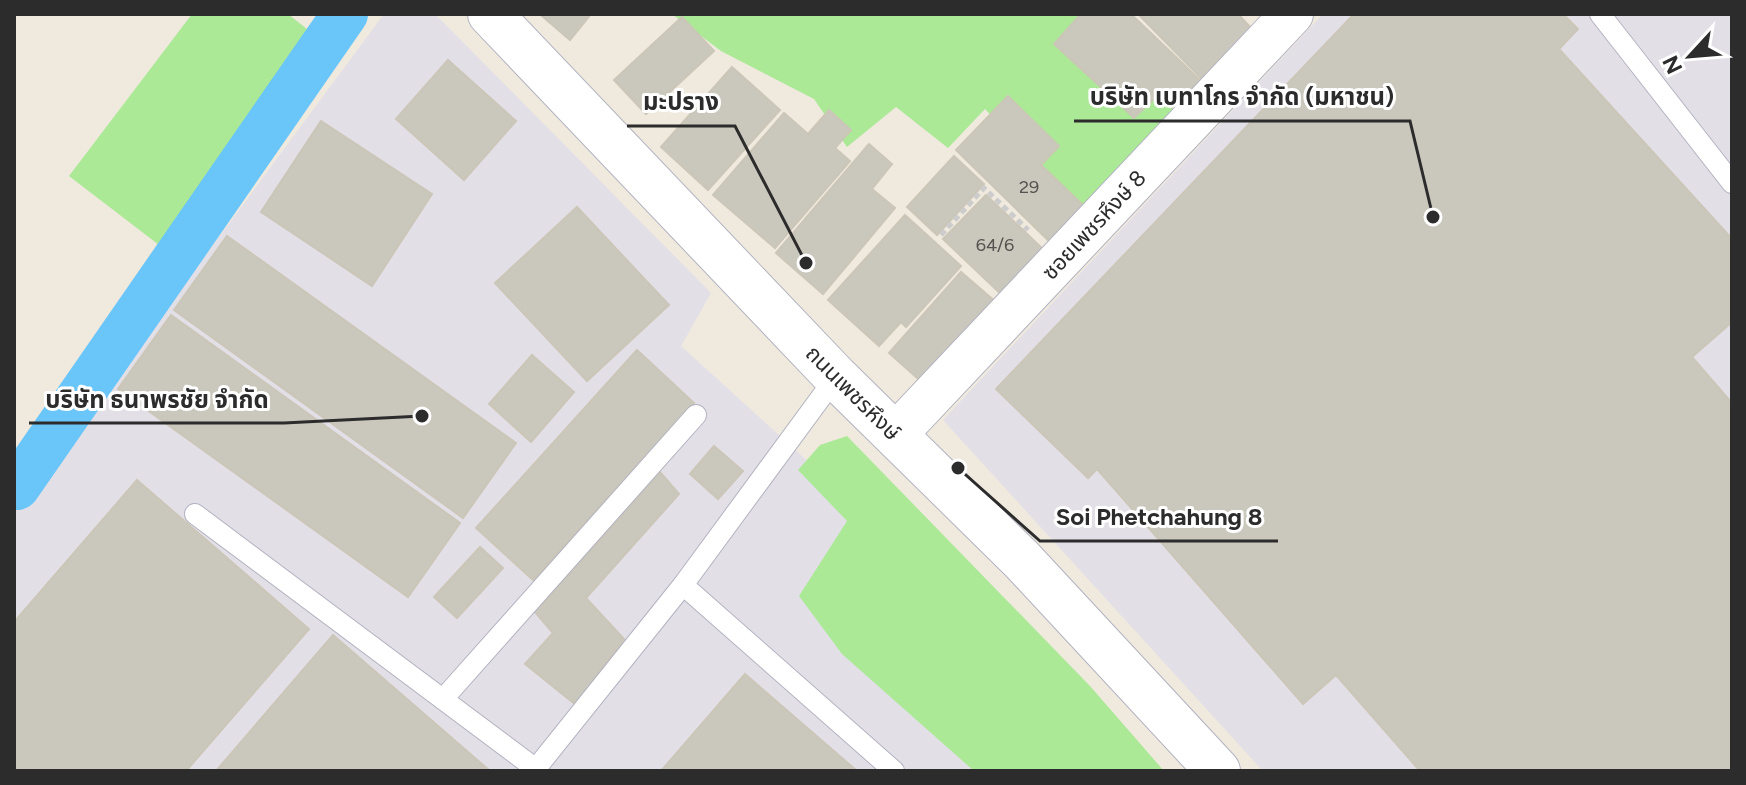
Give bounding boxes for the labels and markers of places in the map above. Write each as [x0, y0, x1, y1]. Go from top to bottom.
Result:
callout: บริษัท เบทาโกร จำกัด (มหาชน) [1074, 73, 1410, 121]
callout: มะปราง [627, 78, 735, 126]
callout: บริษัท ธนาพรชัย จำกัด [29, 375, 284, 423]
callout: Soi Phetchahung 8 [1040, 493, 1278, 541]

